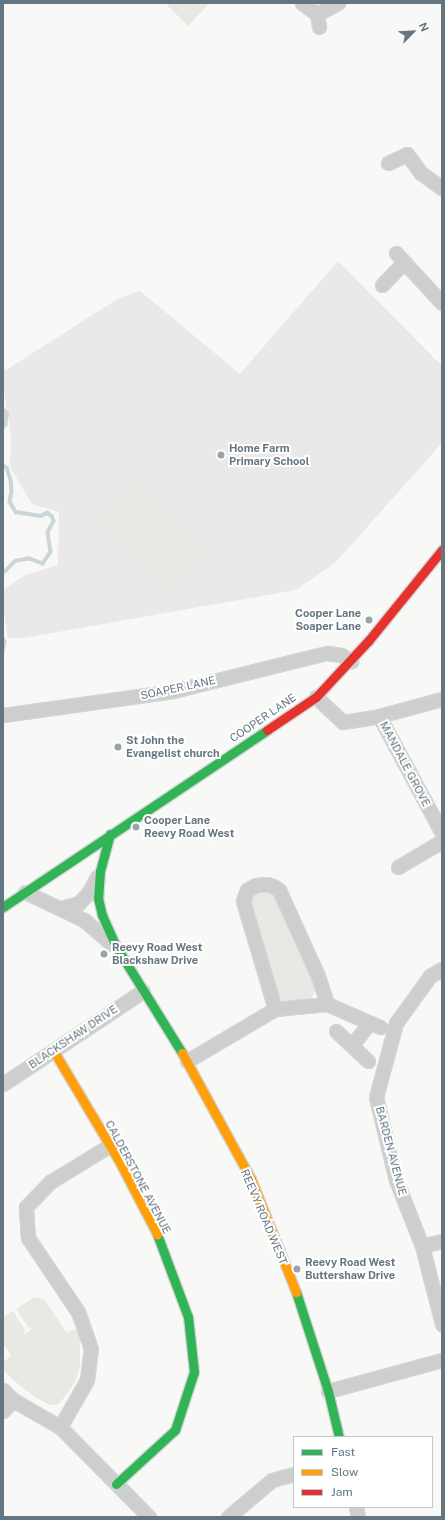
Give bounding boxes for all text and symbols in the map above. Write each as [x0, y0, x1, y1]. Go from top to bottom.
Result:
north arrow [393, 12, 433, 52]
text: N [417, 21, 431, 33]
place label: Home Farm Primary School [229, 442, 309, 468]
marker: Home Farm Primary School [216, 450, 226, 460]
place label: Cooper Lane Soaper Lane [295, 607, 361, 633]
marker: Cooper Lane Soaper Lane [364, 615, 374, 625]
street label: SOAPER LANE [139, 674, 217, 702]
street label: COOPER LANE [227, 691, 299, 745]
street label: MANDALE GROVE [377, 719, 433, 809]
place label: St John the Evangelist church [126, 734, 220, 760]
marker: St John the Evangelist church [113, 742, 123, 752]
place label: Cooper Lane Reevy Road West [144, 814, 234, 840]
marker: Cooper Lane Reevy Road West [131, 822, 141, 832]
place label: Reevy Road West Blackshaw Drive [112, 941, 202, 967]
marker: Reevy Road West Blackshaw Drive [99, 949, 109, 959]
street label: BLACKSHAW DRIVE [26, 1002, 120, 1072]
street label: BARDEN AVENUE [373, 1105, 409, 1197]
street label: CALDERSTONE AVENUE [102, 1118, 174, 1236]
street label: REEVY ROAD WEST [238, 1167, 290, 1267]
place label: Reevy Road West Buttershaw Drive [305, 1256, 395, 1282]
marker: Reevy Road West Buttershaw Drive [292, 1264, 302, 1274]
legend [293, 1436, 433, 1508]
text: Fast [331, 1445, 355, 1459]
text: Slow [331, 1465, 358, 1479]
text: Jam [331, 1485, 353, 1499]

